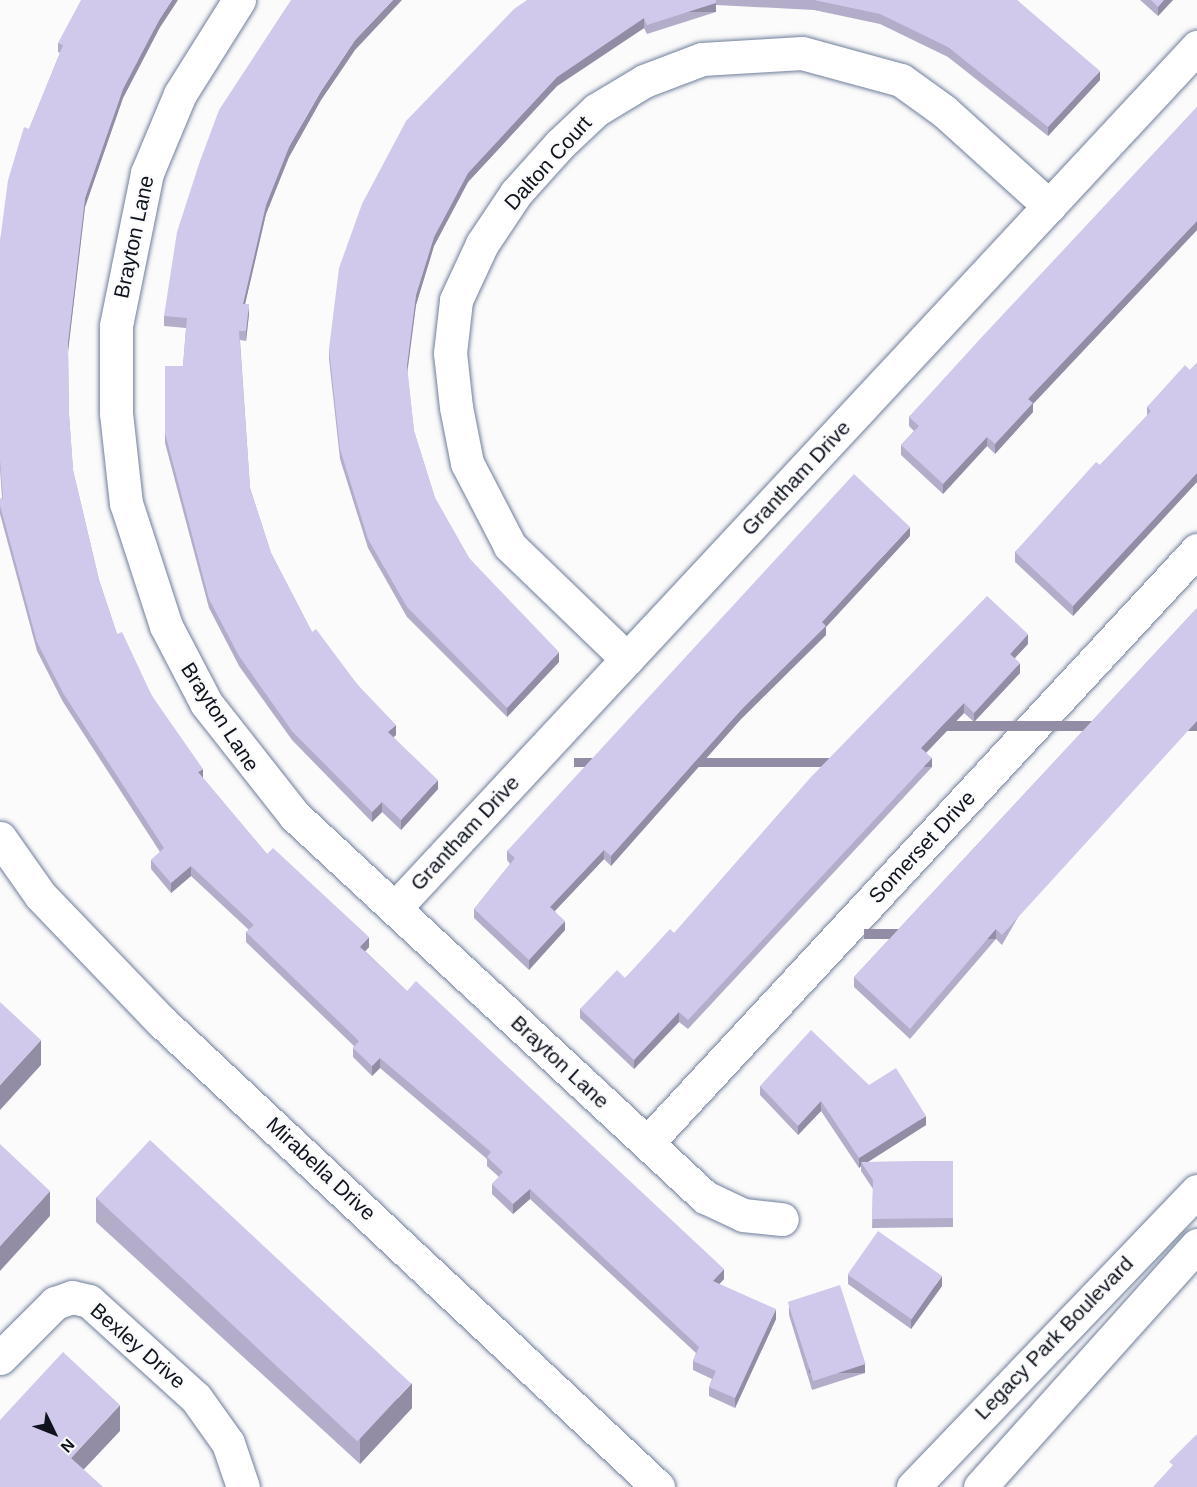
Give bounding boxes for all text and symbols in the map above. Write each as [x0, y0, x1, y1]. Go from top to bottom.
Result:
street label: Dalton Court [499, 111, 597, 215]
street label: Brayton Lane [109, 173, 159, 301]
street label: Grantham Drive [736, 415, 856, 541]
street label: Brayton Lane [175, 658, 265, 776]
street label: Grantham Drive [405, 770, 525, 896]
street label: Somerset Drive [863, 785, 981, 909]
street label: Brayton Lane [506, 1010, 614, 1114]
street label: Mirabella Drive [261, 1112, 381, 1226]
street label: Legacy Park Boulevard [970, 1251, 1138, 1425]
street label: Bexley Drive [85, 1298, 191, 1394]
north arrow [24, 1403, 84, 1463]
text: N [57, 1436, 78, 1456]

